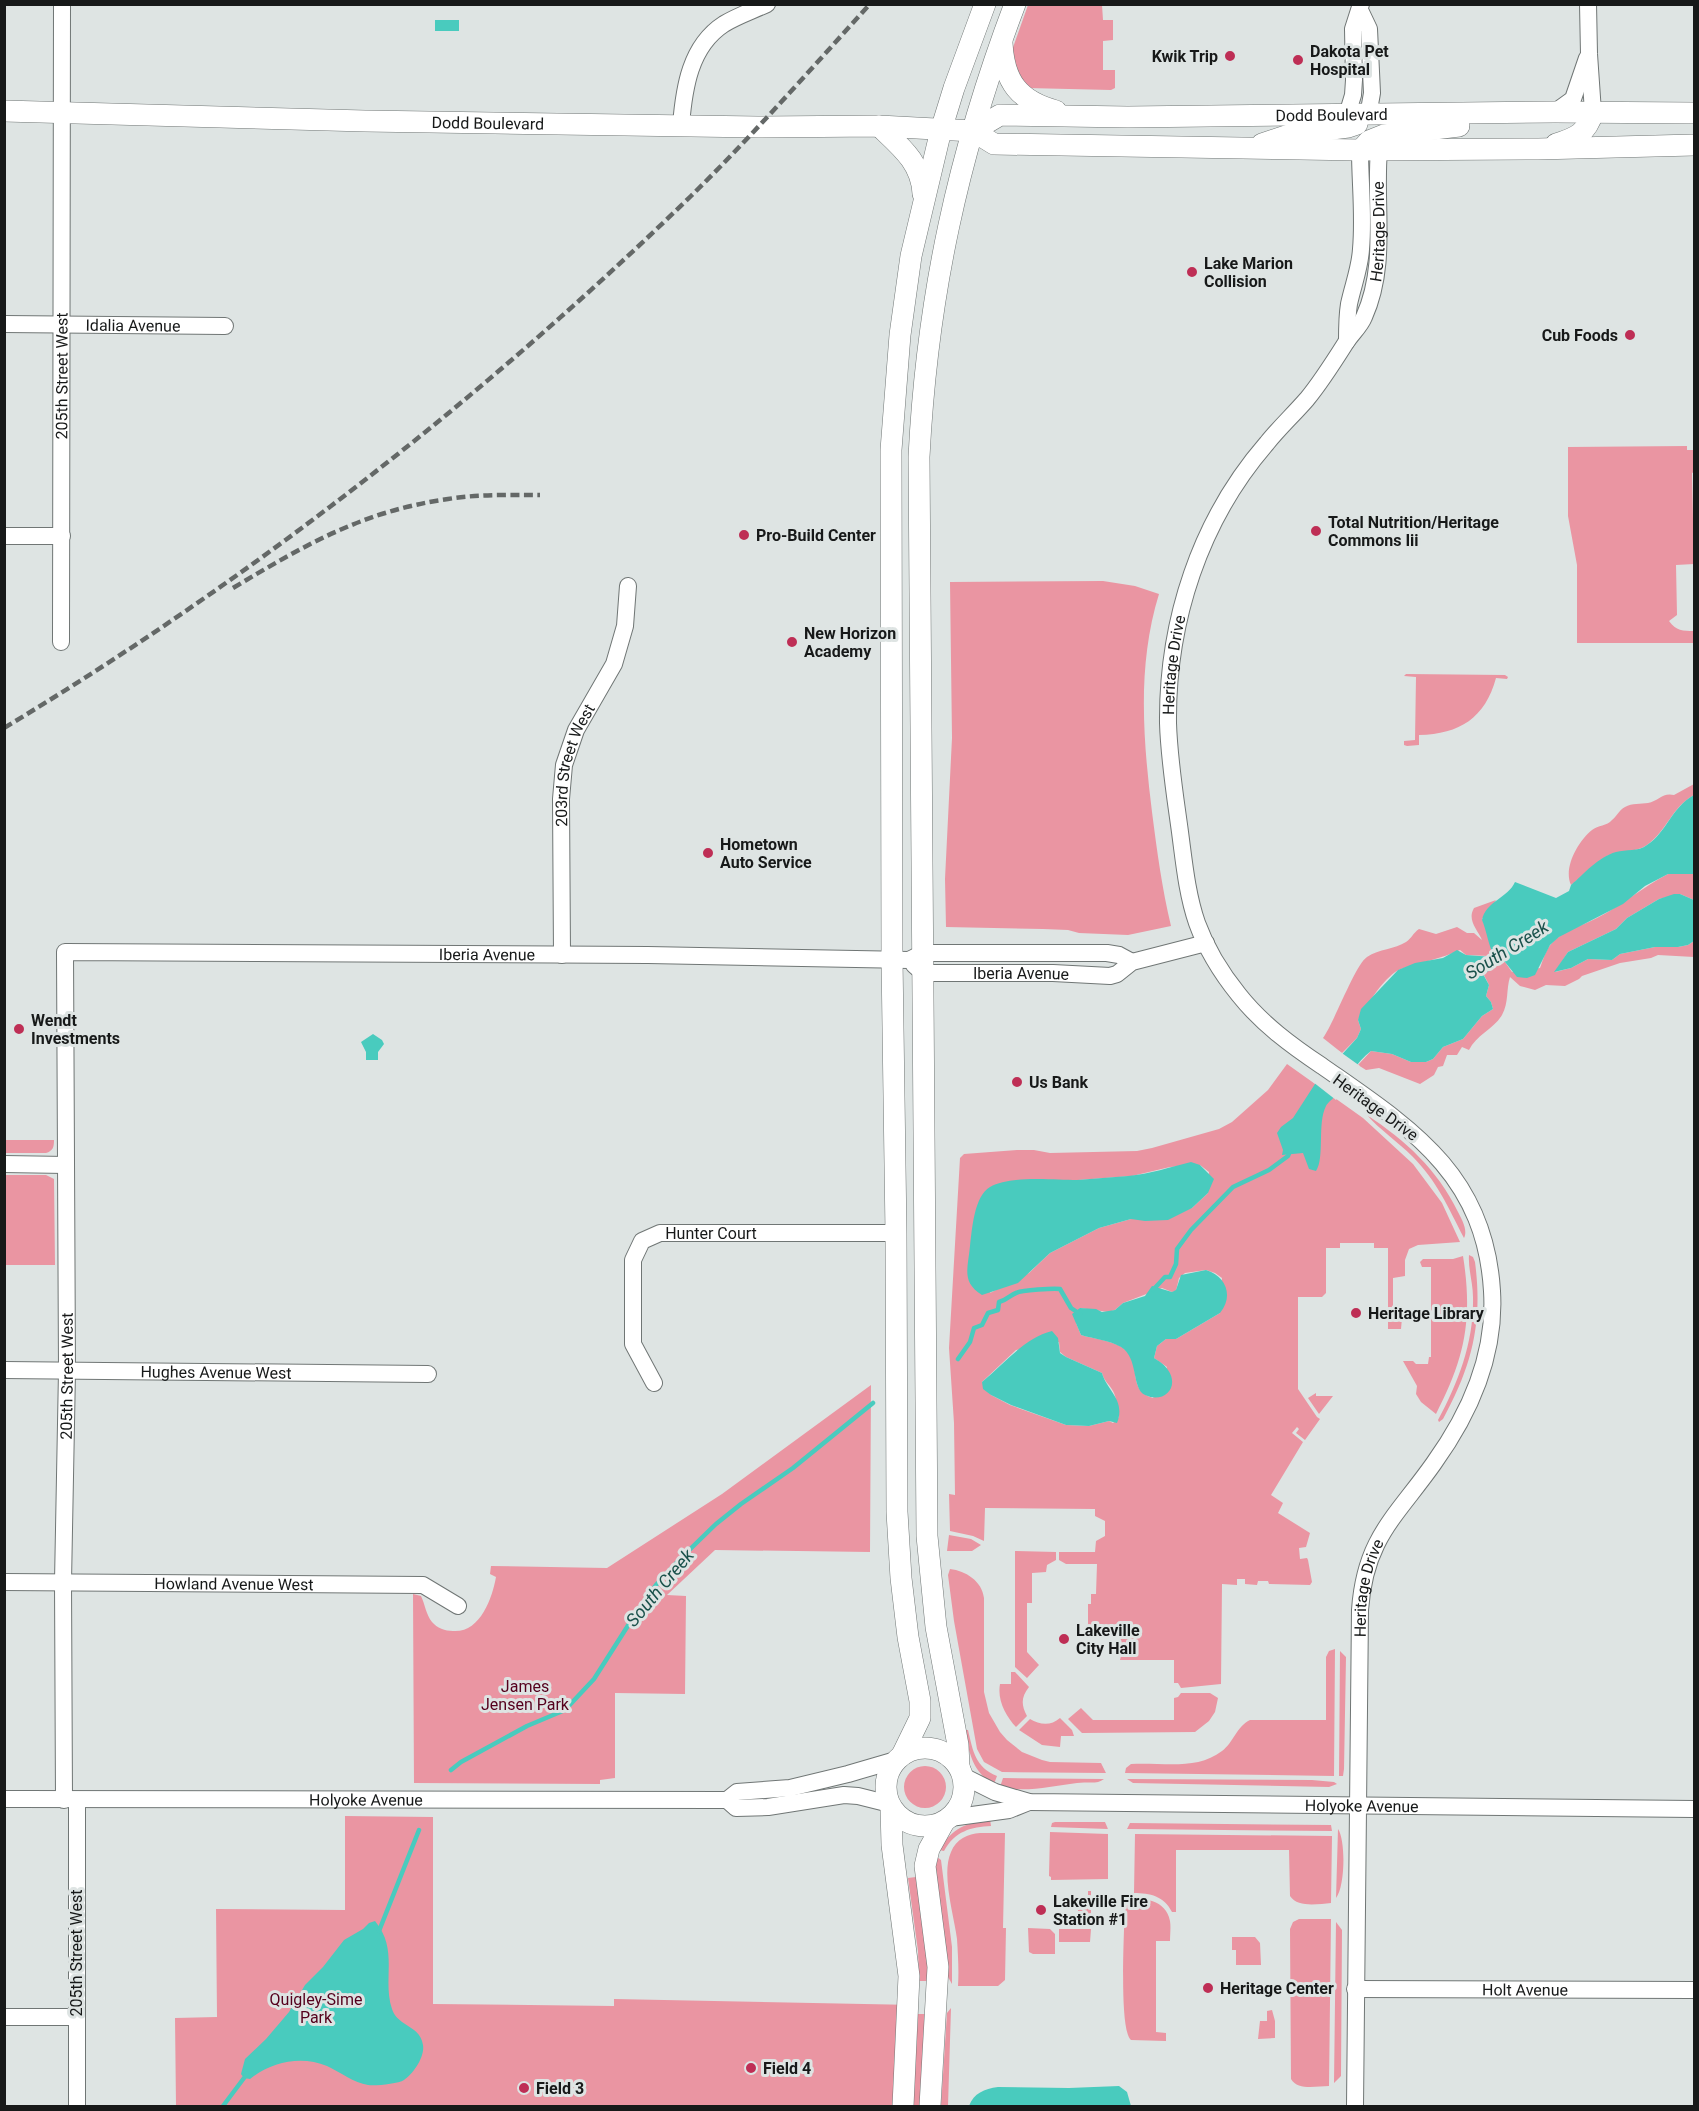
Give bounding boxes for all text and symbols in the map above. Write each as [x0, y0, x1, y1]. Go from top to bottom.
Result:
place label: Dakota Pet Hospital [1310, 42, 1389, 79]
place label: Kwik Trip [1152, 47, 1218, 66]
marker: Kwik Trip [1223, 49, 1237, 63]
marker: Dakota Pet Hospital [1291, 53, 1305, 67]
street label: Dodd Boulevard [1275, 105, 1388, 125]
street label: Dodd Boulevard [431, 113, 544, 134]
street label: Heritage Drive [1366, 181, 1389, 283]
place label: Lake Marion Collision [1204, 254, 1293, 291]
marker: Lake Marion Collision [1185, 265, 1199, 279]
street label: 205th Street West [52, 312, 72, 440]
street label: Idalia Avenue [85, 316, 181, 336]
place label: Cub Foods [1542, 326, 1618, 345]
marker: Cub Foods [1623, 328, 1637, 342]
place label: Total Nutrition/Heritage Commons Iii [1328, 513, 1499, 550]
marker: Total Nutrition/Heritage Commons Iii [1309, 524, 1323, 538]
place label: Pro-Build Center [756, 526, 876, 545]
marker: Pro-Build Center [737, 528, 751, 542]
street label: Heritage Drive [1159, 613, 1190, 715]
place label: New Horizon Academy [804, 624, 896, 661]
marker: New Horizon Academy [785, 635, 799, 649]
street label: 203rd Street West [552, 701, 599, 827]
place label: Hometown Auto Service [720, 835, 812, 872]
marker: Hometown Auto Service [701, 846, 715, 860]
water label: South Creek [1461, 915, 1553, 983]
street label: Iberia Avenue [439, 945, 535, 964]
street label: Iberia Avenue [973, 964, 1069, 984]
place label: Wendt Investments [31, 1011, 120, 1048]
marker: Wendt Investments [12, 1022, 26, 1036]
street label: Heritage Drive [1329, 1070, 1422, 1145]
place label: Us Bank [1029, 1073, 1088, 1092]
marker: Us Bank [1010, 1075, 1024, 1089]
street label: Hunter Court [665, 1224, 757, 1243]
place label: Heritage Library [1368, 1304, 1485, 1323]
marker: Heritage Library [1349, 1306, 1363, 1320]
street label: 205th Street West [57, 1312, 77, 1440]
street label: Hughes Avenue West [140, 1362, 292, 1383]
street label: Heritage Drive [1351, 1536, 1388, 1637]
water label: South Creek [621, 1544, 699, 1631]
street label: Howland Avenue West [154, 1574, 314, 1594]
place label: Lakeville City Hall [1076, 1621, 1140, 1658]
marker: Lakeville City Hall [1057, 1632, 1071, 1646]
park label: James Jensen Park [481, 1677, 570, 1714]
street label: Holyoke Avenue [309, 1790, 423, 1810]
street label: Holyoke Avenue [1305, 1796, 1419, 1816]
street label: 205th Street West [67, 1889, 86, 2017]
place label: Lakeville Fire Station #1 [1053, 1892, 1148, 1929]
marker: Lakeville Fire Station #1 [1034, 1903, 1048, 1917]
place label: Heritage Center [1220, 1979, 1334, 1998]
street label: Holt Avenue [1482, 1980, 1568, 2000]
marker: Heritage Center [1201, 1981, 1215, 1995]
park label: Quigley-Sime Park [270, 1990, 362, 2027]
place label: Field 4 [763, 2059, 811, 2078]
marker: Field 4 [744, 2061, 758, 2075]
place label: Field 3 [536, 2079, 584, 2098]
marker: Field 3 [517, 2081, 531, 2095]

